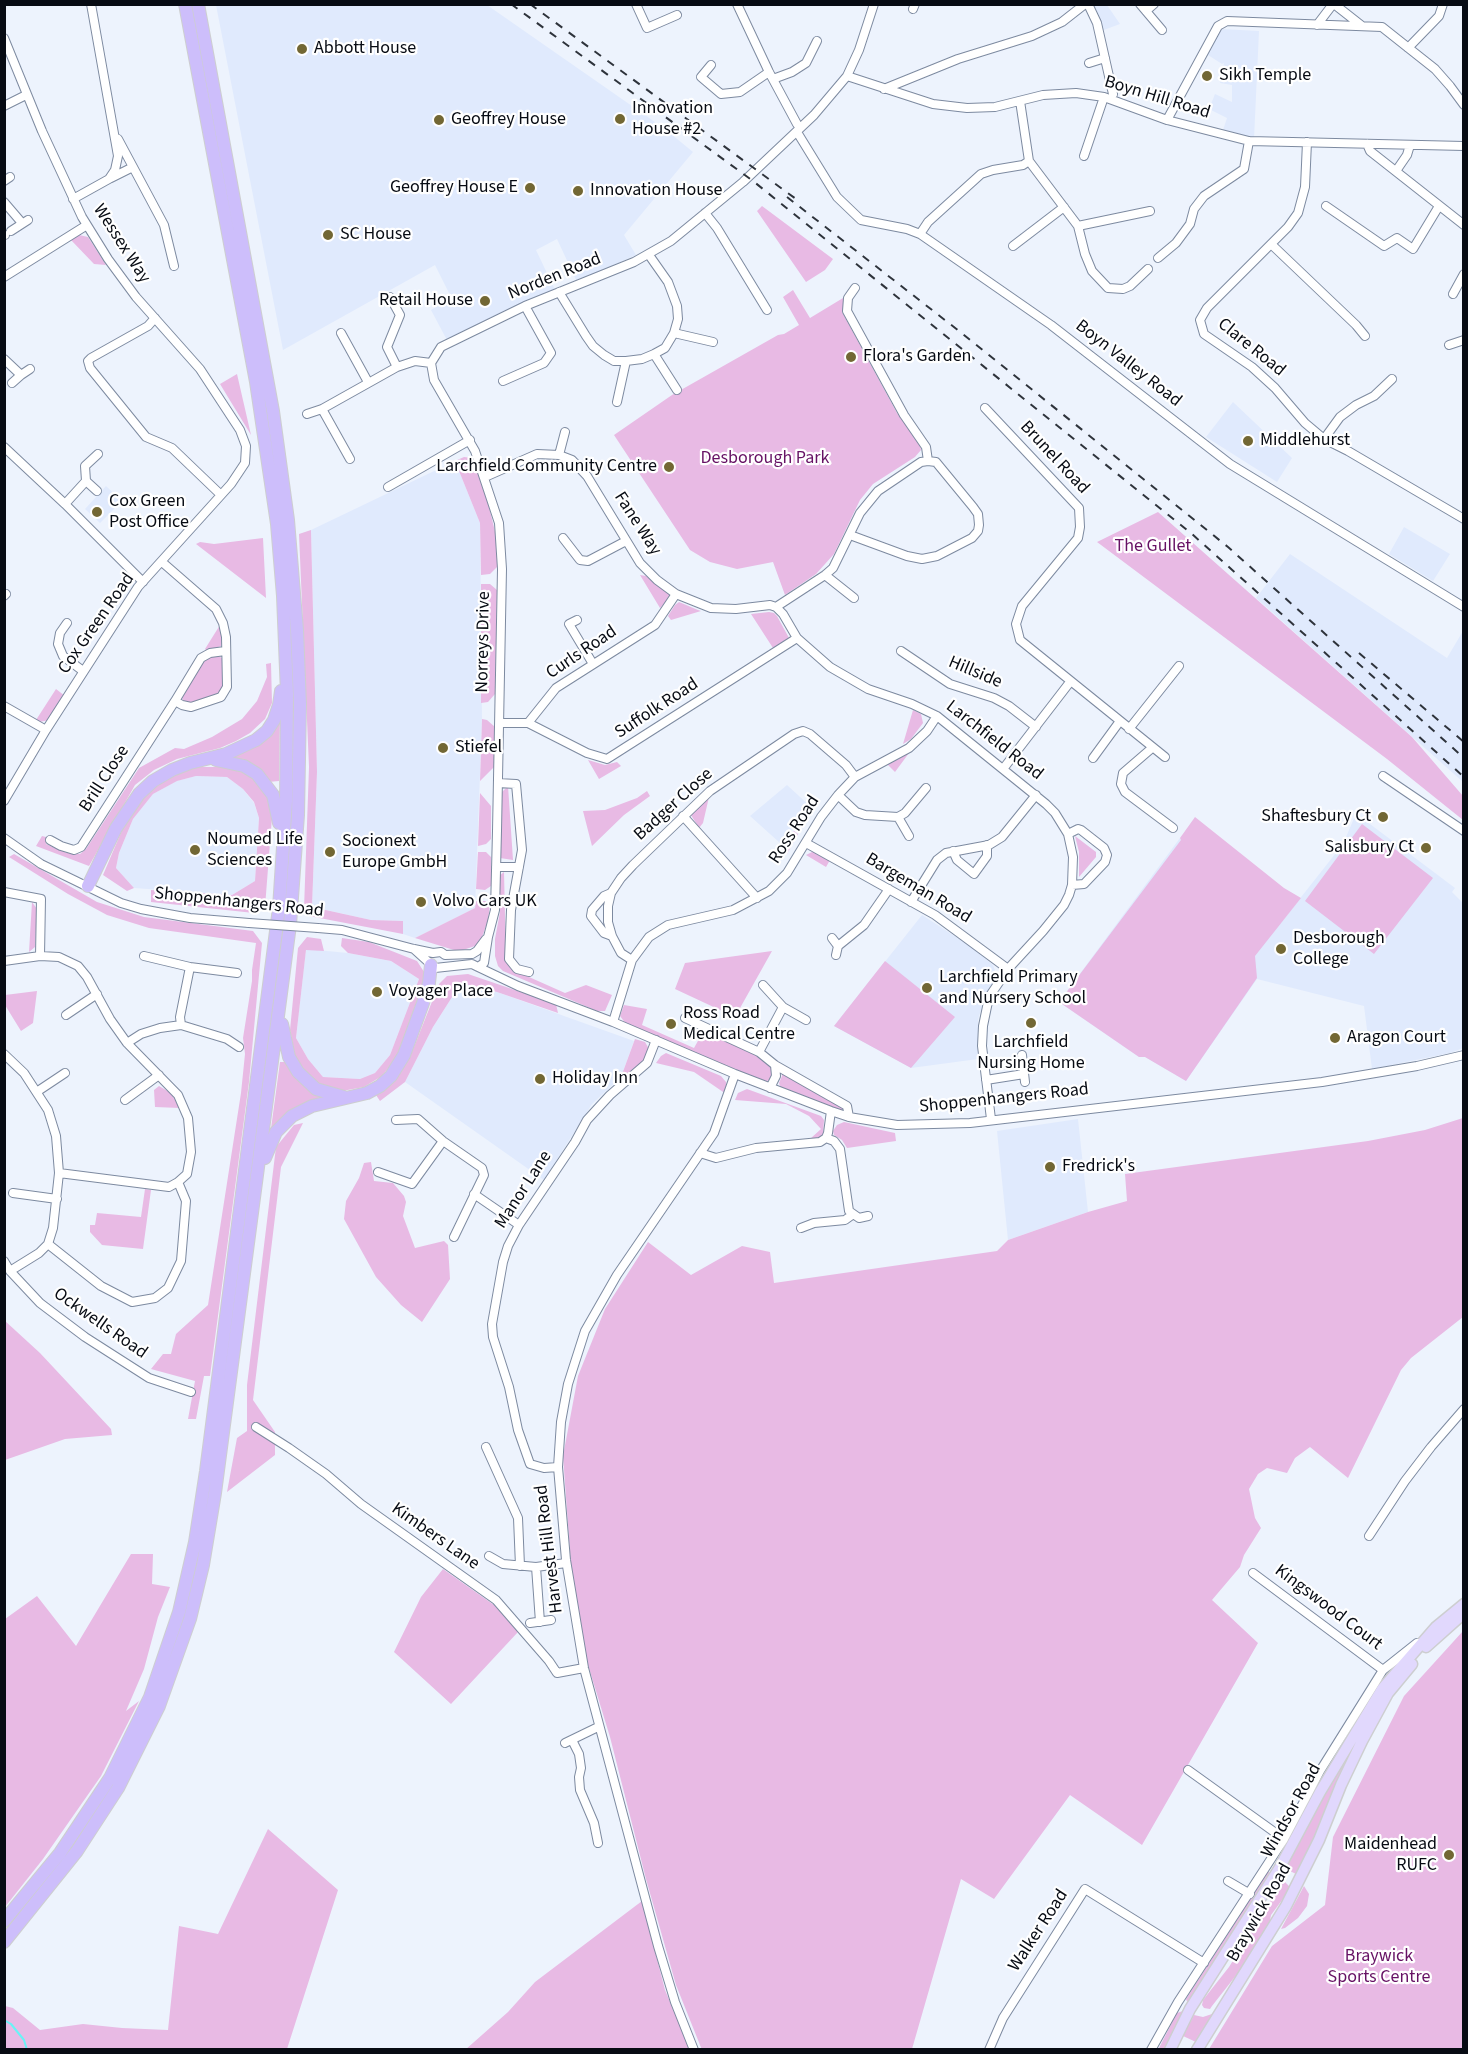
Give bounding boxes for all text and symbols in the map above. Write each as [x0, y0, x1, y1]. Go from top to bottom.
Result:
place label: Abbott House [314, 38, 416, 60]
marker: Abbott House [295, 42, 309, 56]
place label: Sikh Temple [1219, 65, 1311, 87]
marker: Sikh Temple [1200, 69, 1214, 83]
street label: Boyn Hill Road [1101, 72, 1213, 124]
place label: Innovation House #2 [632, 98, 713, 140]
place label: Geoffrey House [451, 109, 566, 131]
marker: Innovation House #2 [613, 112, 627, 126]
marker: Geoffrey House [432, 113, 446, 127]
place label: Geoffrey House E [390, 177, 518, 199]
place label: Innovation House [590, 180, 722, 202]
marker: Geoffrey House E [523, 181, 537, 195]
marker: Innovation House [571, 184, 585, 198]
street label: Wessex Way [87, 200, 155, 288]
place label: SC House [340, 224, 411, 246]
marker: SC House [321, 228, 335, 242]
street label: Norden Road [505, 249, 605, 305]
place label: Retail House [379, 290, 473, 312]
marker: Retail House [478, 294, 492, 308]
street label: Clare Road [1213, 314, 1289, 382]
street label: Boyn Valley Road [1071, 316, 1185, 412]
place label: Flora's Garden [863, 346, 971, 368]
marker: Flora's Garden [844, 350, 858, 364]
street label: Brunel Road [1015, 417, 1093, 499]
place label: Middlehurst [1260, 430, 1350, 452]
marker: Middlehurst [1241, 434, 1255, 448]
park label: Desborough Park [701, 448, 829, 470]
place label: Larchfield Community Centre [436, 456, 657, 478]
marker: Larchfield Community Centre [662, 460, 676, 474]
street label: Fane Way [609, 488, 665, 560]
place label: Cox Green Post Office [109, 491, 189, 534]
marker: Cox Green Post Office [90, 505, 104, 519]
park label: The Gullet [1115, 536, 1191, 558]
street label: Cox Green Road [54, 569, 140, 679]
street label: Norreys Drive [472, 591, 496, 693]
street label: Curls Road [543, 622, 621, 684]
street label: Hillside [945, 652, 1005, 694]
street label: Suffolk Road [611, 674, 703, 744]
street label: Larchfield Road [941, 696, 1047, 786]
place label: Stiefel [455, 737, 502, 759]
marker: Stiefel [436, 741, 450, 755]
street label: Brill Close [75, 742, 135, 816]
street label: Badger Close [630, 764, 718, 846]
street label: Ross Road [765, 792, 825, 868]
place label: Shaftesbury Ct [1261, 806, 1371, 828]
marker: Shaftesbury Ct [1376, 810, 1390, 824]
place label: Noumed Life Sciences [207, 829, 303, 872]
place label: Socionext Europe GmbH [342, 831, 447, 874]
place label: Salisbury Ct [1324, 837, 1414, 859]
marker: Salisbury Ct [1419, 841, 1433, 855]
marker: Noumed Life Sciences [188, 843, 202, 857]
marker: Socionext Europe GmbH [323, 845, 337, 859]
street label: Bargeman Road [861, 849, 975, 929]
street label: Shoppenhangers Road [153, 883, 325, 923]
place label: Volvo Cars UK [433, 891, 537, 913]
marker: Volvo Cars UK [414, 895, 428, 909]
place label: Desborough College [1293, 928, 1385, 970]
marker: Desborough College [1274, 942, 1288, 956]
place label: Larchfield Primary and Nursery School [939, 967, 1086, 1010]
place label: Voyager Place [389, 981, 493, 1003]
marker: Larchfield Primary and Nursery School [920, 981, 934, 995]
marker: Voyager Place [370, 985, 384, 999]
place label: Ross Road Medical Centre [683, 1003, 795, 1046]
marker: Larchfield Nursing Home [1024, 1016, 1038, 1030]
marker: Ross Road Medical Centre [664, 1017, 678, 1031]
place label: Aragon Court [1347, 1027, 1446, 1049]
marker: Aragon Court [1328, 1031, 1342, 1045]
place label: Larchfield Nursing Home [977, 1032, 1085, 1074]
place label: Holiday Inn [552, 1068, 638, 1090]
marker: Holiday Inn [533, 1072, 547, 1086]
street label: Shoppenhangers Road [918, 1079, 1090, 1119]
street label: Manor Lane [491, 1147, 557, 1233]
place label: Fredrick's [1062, 1156, 1135, 1178]
marker: Fredrick's [1043, 1160, 1057, 1174]
street label: Ockwells Road [49, 1284, 151, 1364]
street label: Harvest Hill Road [531, 1484, 569, 1614]
street label: Kimbers Lane [387, 1499, 483, 1575]
street label: Kingswood Court [1270, 1560, 1386, 1656]
street label: Windsor Road [1257, 1760, 1327, 1862]
place label: Maidenhead RUFC [1344, 1834, 1437, 1876]
marker: Maidenhead RUFC [1442, 1848, 1456, 1862]
street label: Braywick Road [1223, 1860, 1297, 1966]
street label: Walker Road [1004, 1886, 1074, 1976]
park label: Braywick Sports Centre [1328, 1946, 1430, 1988]

